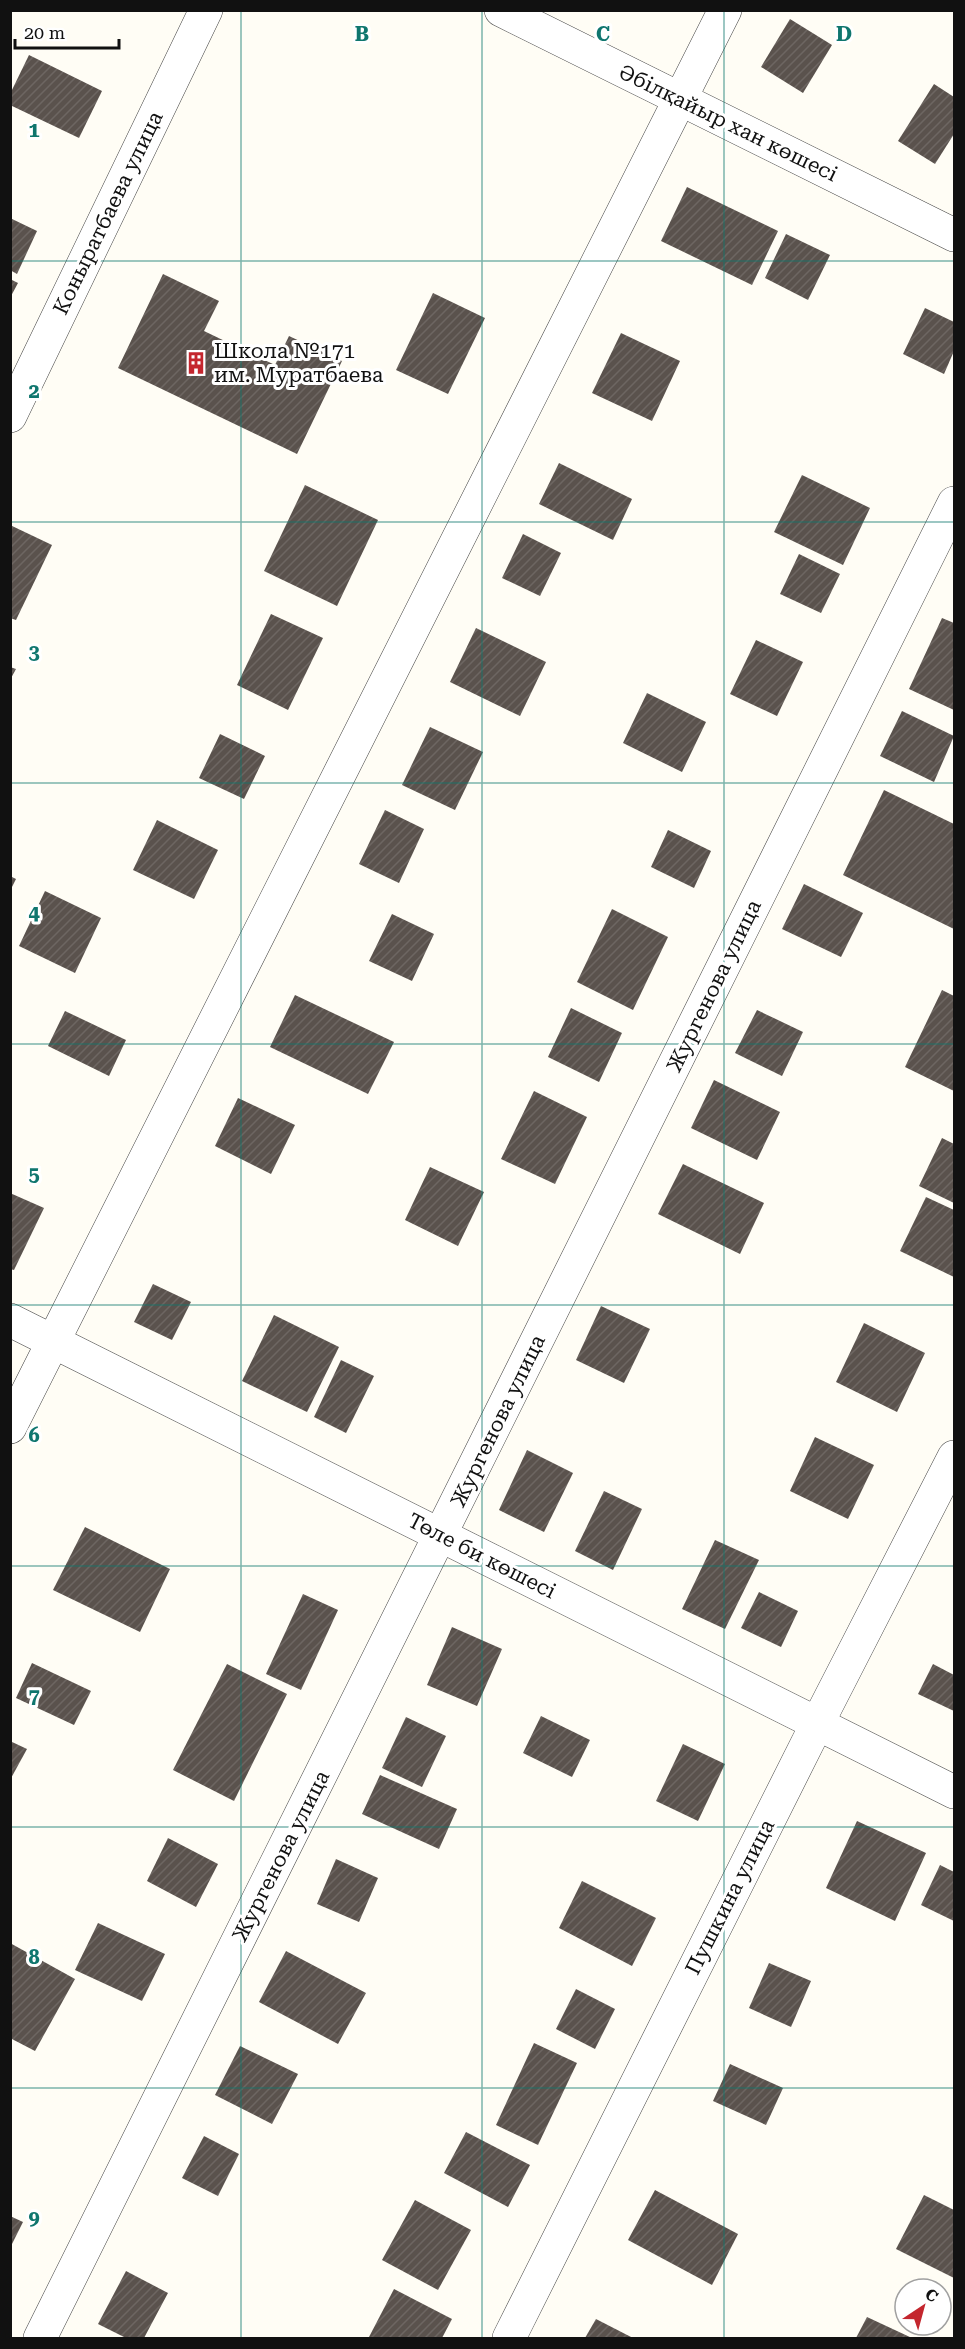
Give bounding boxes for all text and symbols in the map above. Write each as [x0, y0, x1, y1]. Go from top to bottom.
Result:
scale bar [15, 12, 118, 50]
text: 20 m [24, 22, 65, 43]
text: B [355, 22, 369, 46]
text: C [596, 22, 610, 46]
text: D [836, 22, 852, 46]
street label: Әбілқайыр хан көшесі [615, 60, 842, 187]
street label: Коныратбаева улица [48, 107, 168, 319]
text: 1 [28, 118, 40, 142]
place label: Школа №171 им. Муратбаева [214, 339, 384, 387]
building icon: Школа №171 им. Муратбаева [183, 350, 209, 376]
text: 2 [28, 379, 40, 403]
text: 3 [28, 640, 40, 664]
street label: Жургенова улица [662, 896, 766, 1076]
text: 4 [28, 901, 40, 925]
text: 5 [28, 1162, 40, 1186]
street label: Жургенова улица [446, 1331, 550, 1511]
text: 6 [28, 1423, 40, 1447]
street label: Төле би көшесі [404, 1508, 560, 1604]
text: 7 [28, 1684, 40, 1708]
street label: Жургенова улица [228, 1766, 335, 1945]
street label: Пушкина улица [681, 1815, 780, 1978]
text: 8 [28, 1945, 40, 1969]
text: 9 [28, 2206, 40, 2230]
north arrow [893, 2277, 953, 2337]
text: С [921, 2284, 942, 2306]

